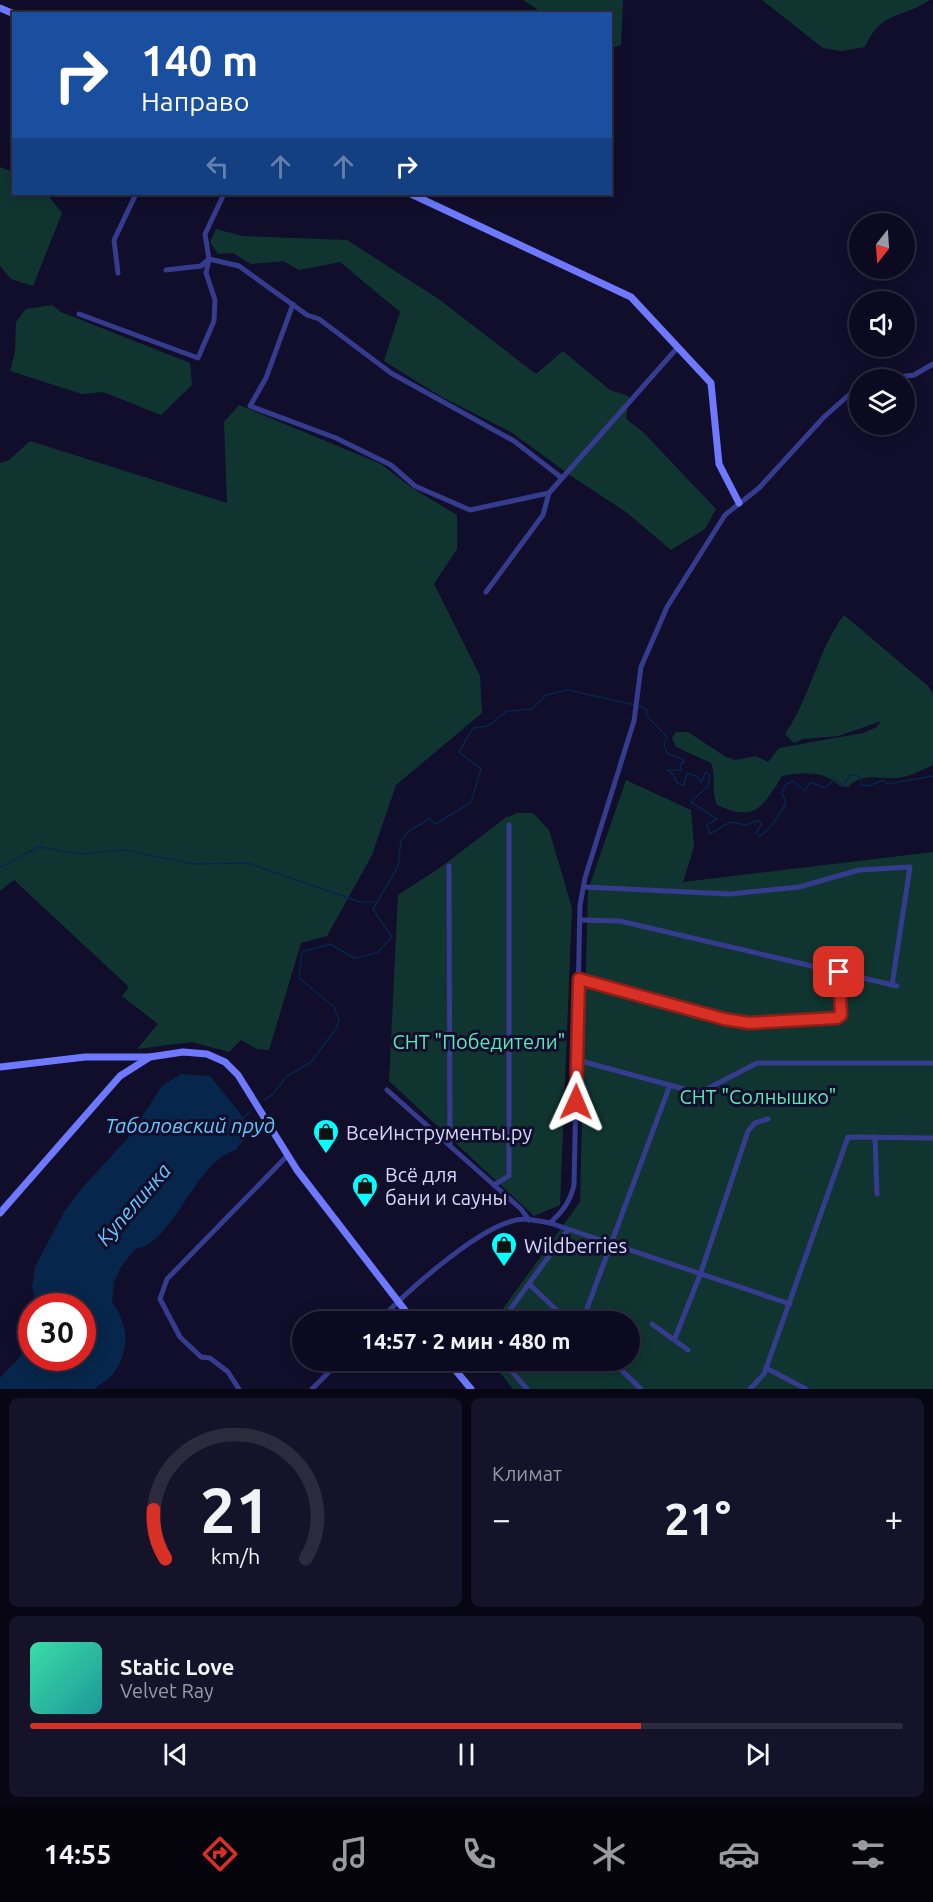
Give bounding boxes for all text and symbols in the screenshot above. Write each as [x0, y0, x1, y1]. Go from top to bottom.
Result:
icon: right [42, 36, 120, 114]
text: 140 m [141, 37, 258, 84]
text: Направо [141, 86, 250, 116]
icon: left [201, 150, 234, 183]
icon: ahead [264, 150, 297, 183]
icon: ahead [327, 150, 360, 183]
icon: right [390, 150, 423, 183]
north arrow [849, 213, 915, 279]
map controls [849, 213, 915, 435]
button: sound [849, 291, 915, 357]
button: layers [849, 369, 915, 435]
pin [813, 946, 864, 997]
icon: arrive [822, 955, 855, 988]
park label: СНТ "Победители" [392, 1030, 566, 1053]
position arrow [544, 1070, 608, 1134]
park label: СНТ "Солнышко" [679, 1085, 837, 1108]
water label: Таболовский пруд [105, 1113, 275, 1137]
shop icon: ВсеИнструменты.ру [311, 1117, 341, 1155]
place label: ВсеИнструменты.ру [346, 1121, 532, 1144]
water label: Купелинка [91, 1158, 175, 1250]
place label: Всё для бани и сауны [385, 1163, 507, 1209]
shop icon: Всё для бани и сауны [350, 1171, 380, 1209]
shop icon: Wildberries [489, 1230, 519, 1268]
place label: Wildberries [524, 1234, 627, 1257]
speed limit sign: 30 [18, 1293, 96, 1371]
text: 14:57 · 2 мин · 480 m [362, 1328, 570, 1353]
text: Климат [492, 1462, 562, 1485]
text: 21 [200, 1475, 271, 1545]
text: 21° [664, 1493, 731, 1544]
text: − [492, 1500, 511, 1537]
text: + [884, 1500, 903, 1537]
text: km/h [211, 1545, 260, 1569]
text: Static Love [120, 1654, 235, 1679]
text: Velvet Ray [120, 1679, 214, 1702]
icon: previous [159, 1738, 192, 1771]
icon: pause [450, 1738, 483, 1771]
icon: next [741, 1738, 774, 1771]
icon: directions [199, 1833, 241, 1875]
icon: music [329, 1833, 371, 1875]
icon: phone [458, 1833, 500, 1875]
icon: climate [588, 1833, 630, 1875]
icon: car [718, 1833, 760, 1875]
icon: filters [847, 1833, 889, 1875]
text: 14:55 [44, 1839, 111, 1869]

